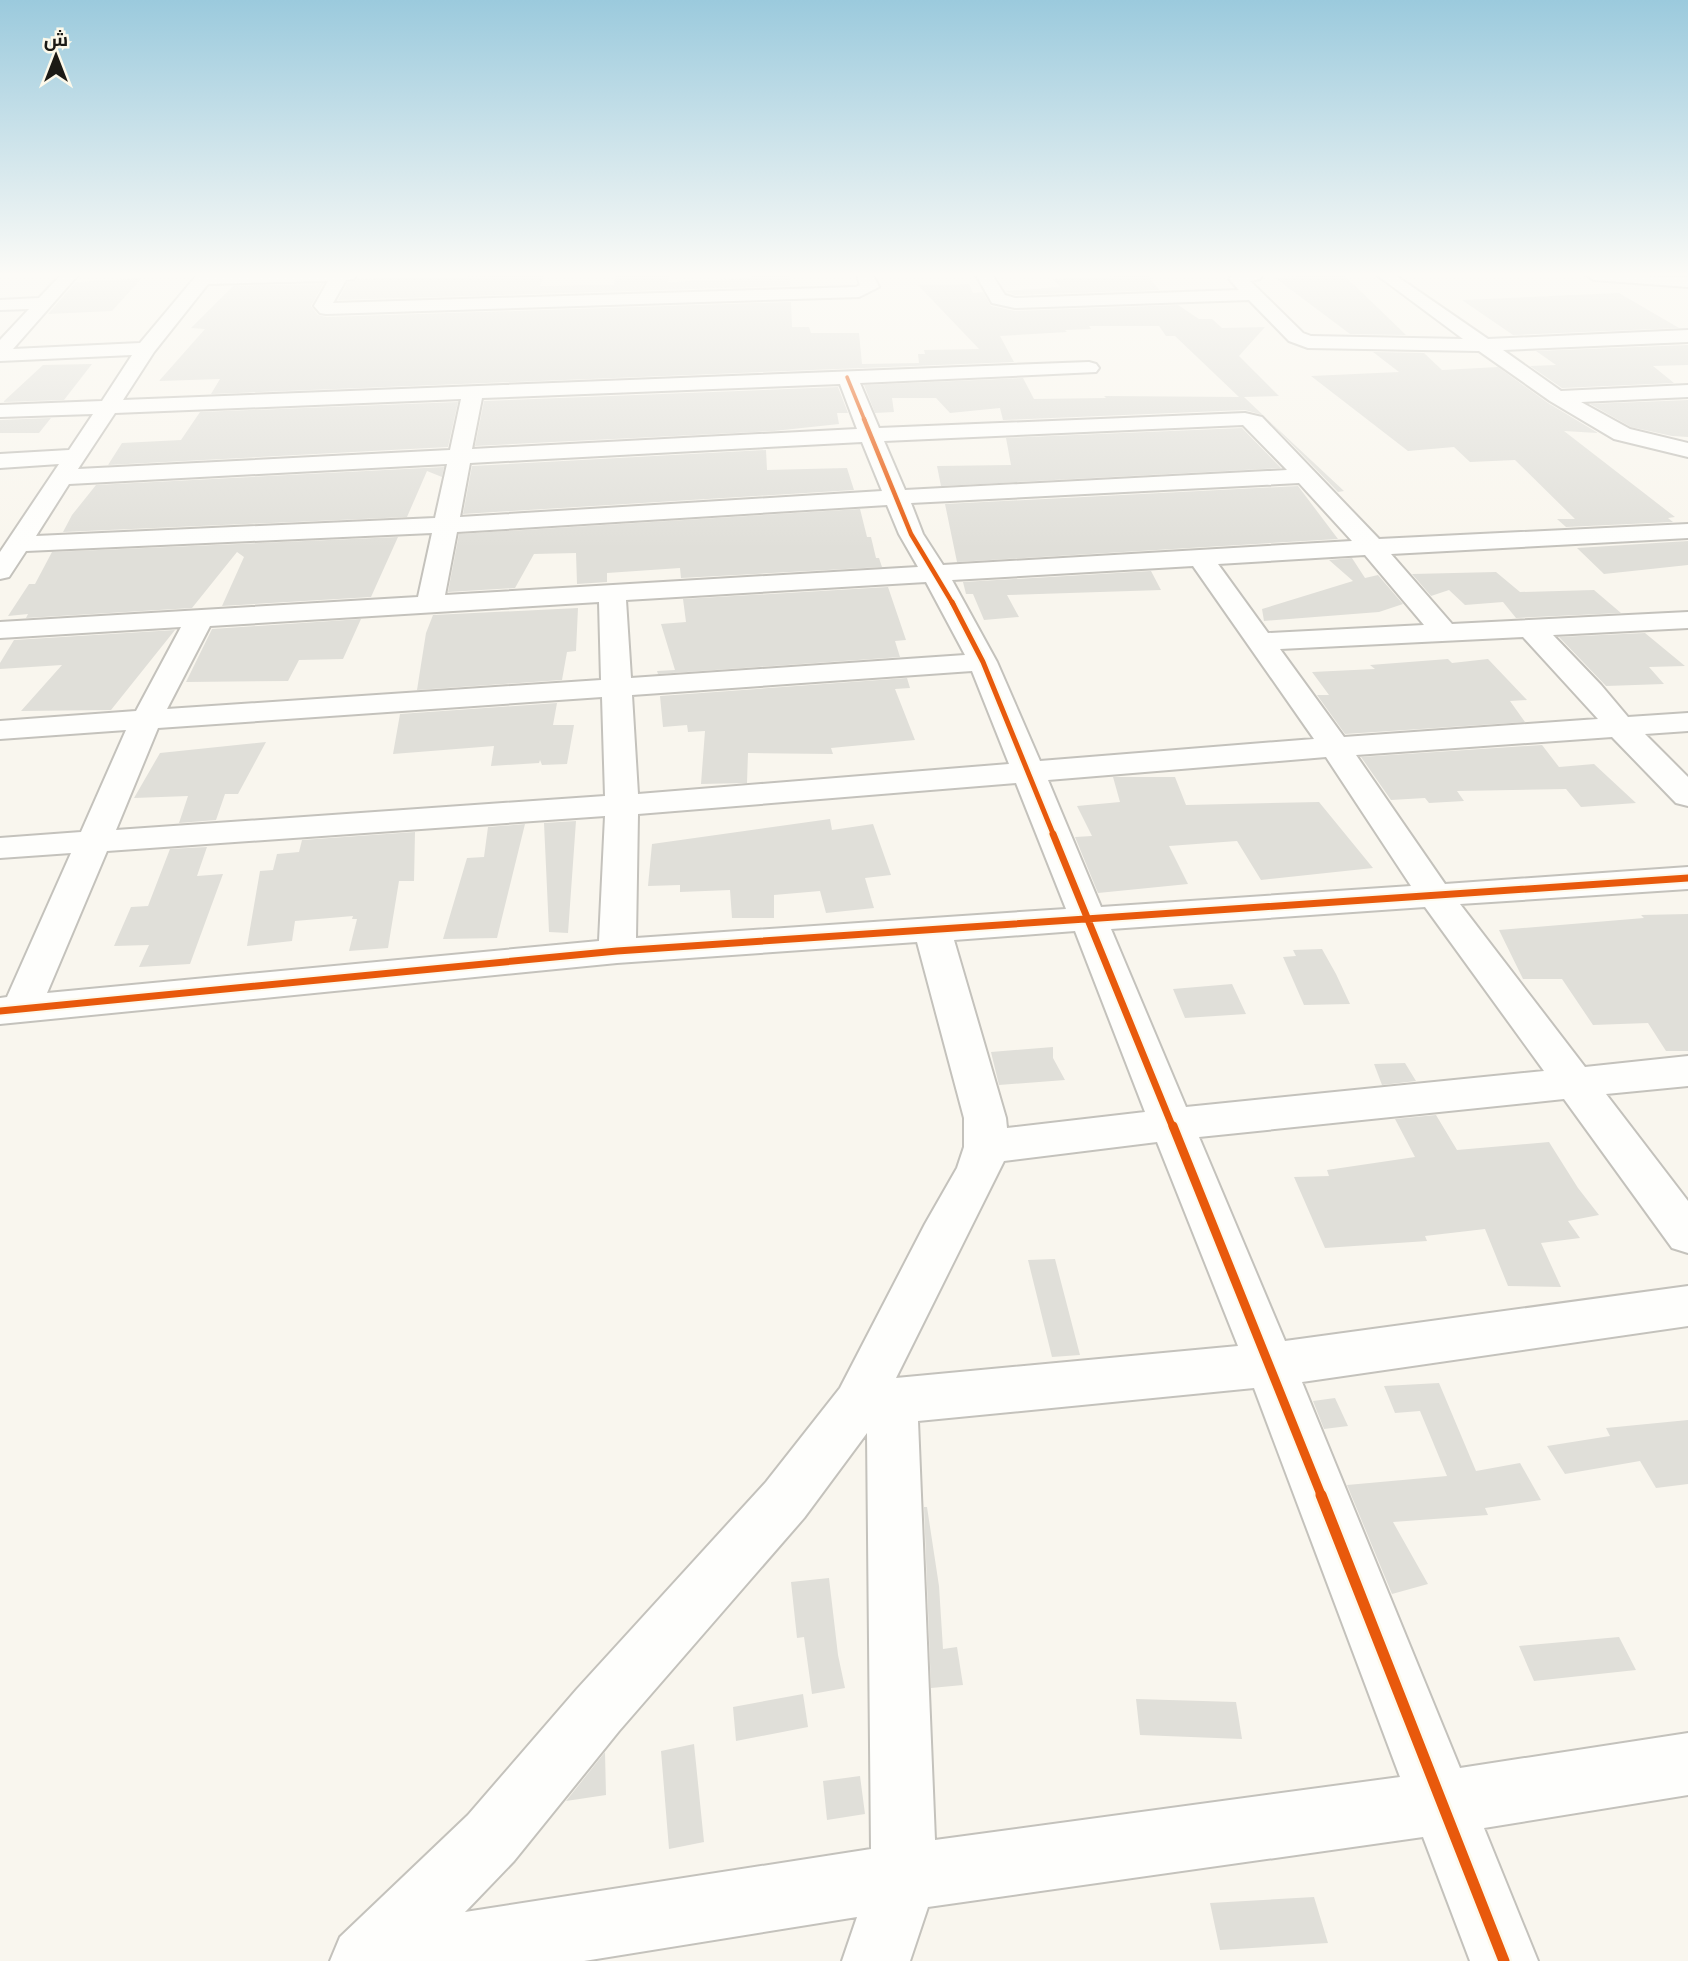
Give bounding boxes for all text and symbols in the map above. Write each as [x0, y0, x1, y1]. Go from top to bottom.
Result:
north arrow [21, 21, 91, 91]
text: ش [44, 29, 68, 51]

